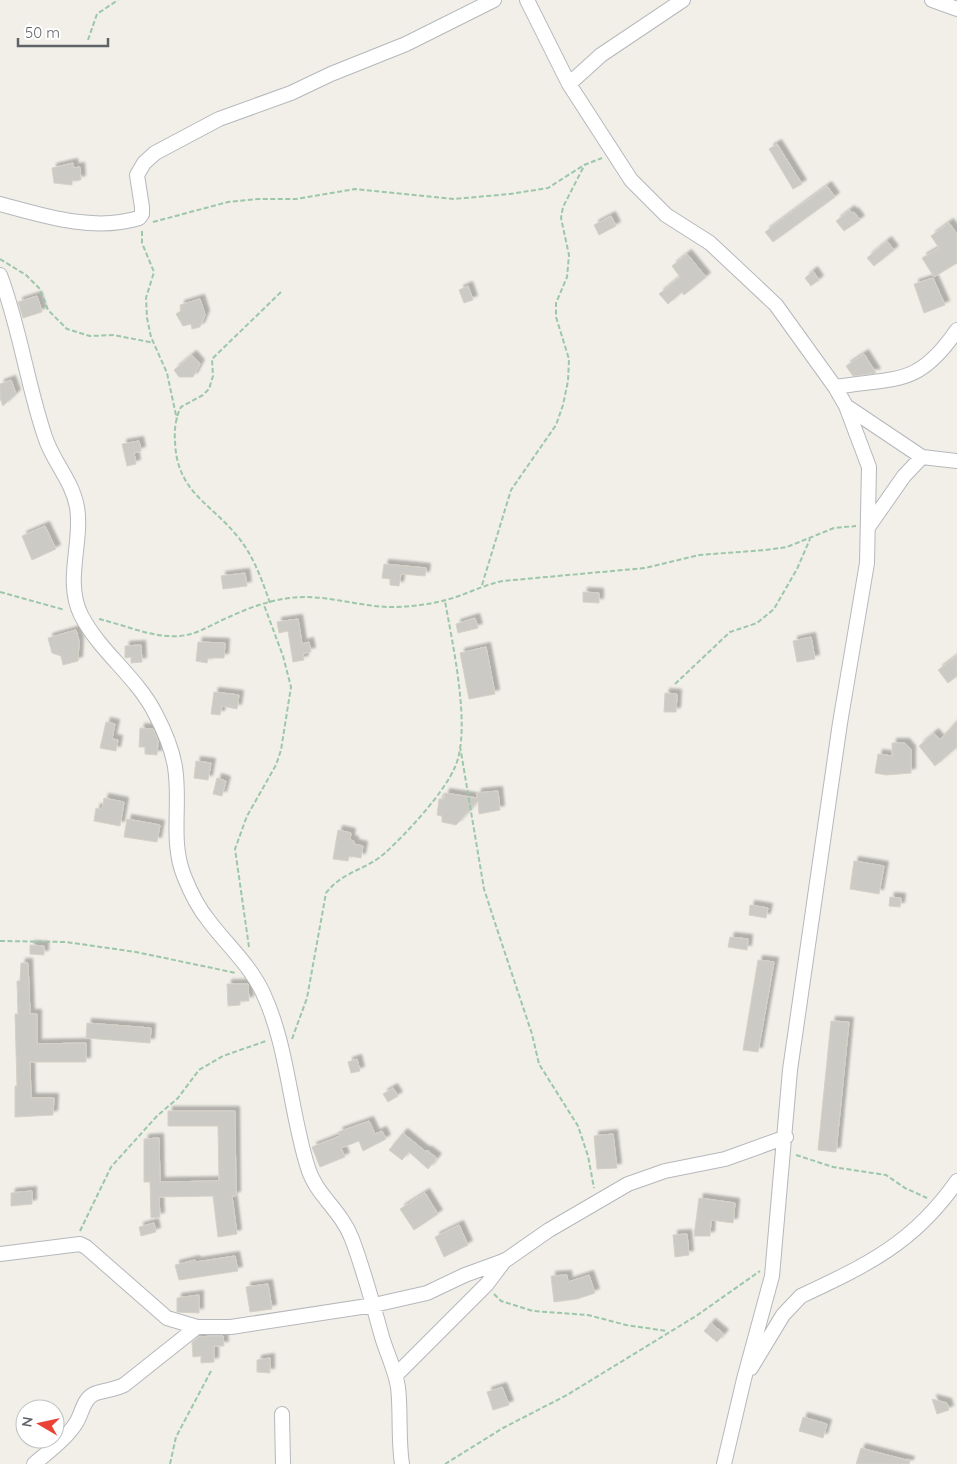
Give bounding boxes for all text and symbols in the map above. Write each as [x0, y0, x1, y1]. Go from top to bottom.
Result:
scale bar [18, 15, 108, 47]
text: 50 m [25, 23, 60, 42]
north arrow [15, 1399, 65, 1449]
text: N [17, 1415, 37, 1428]

